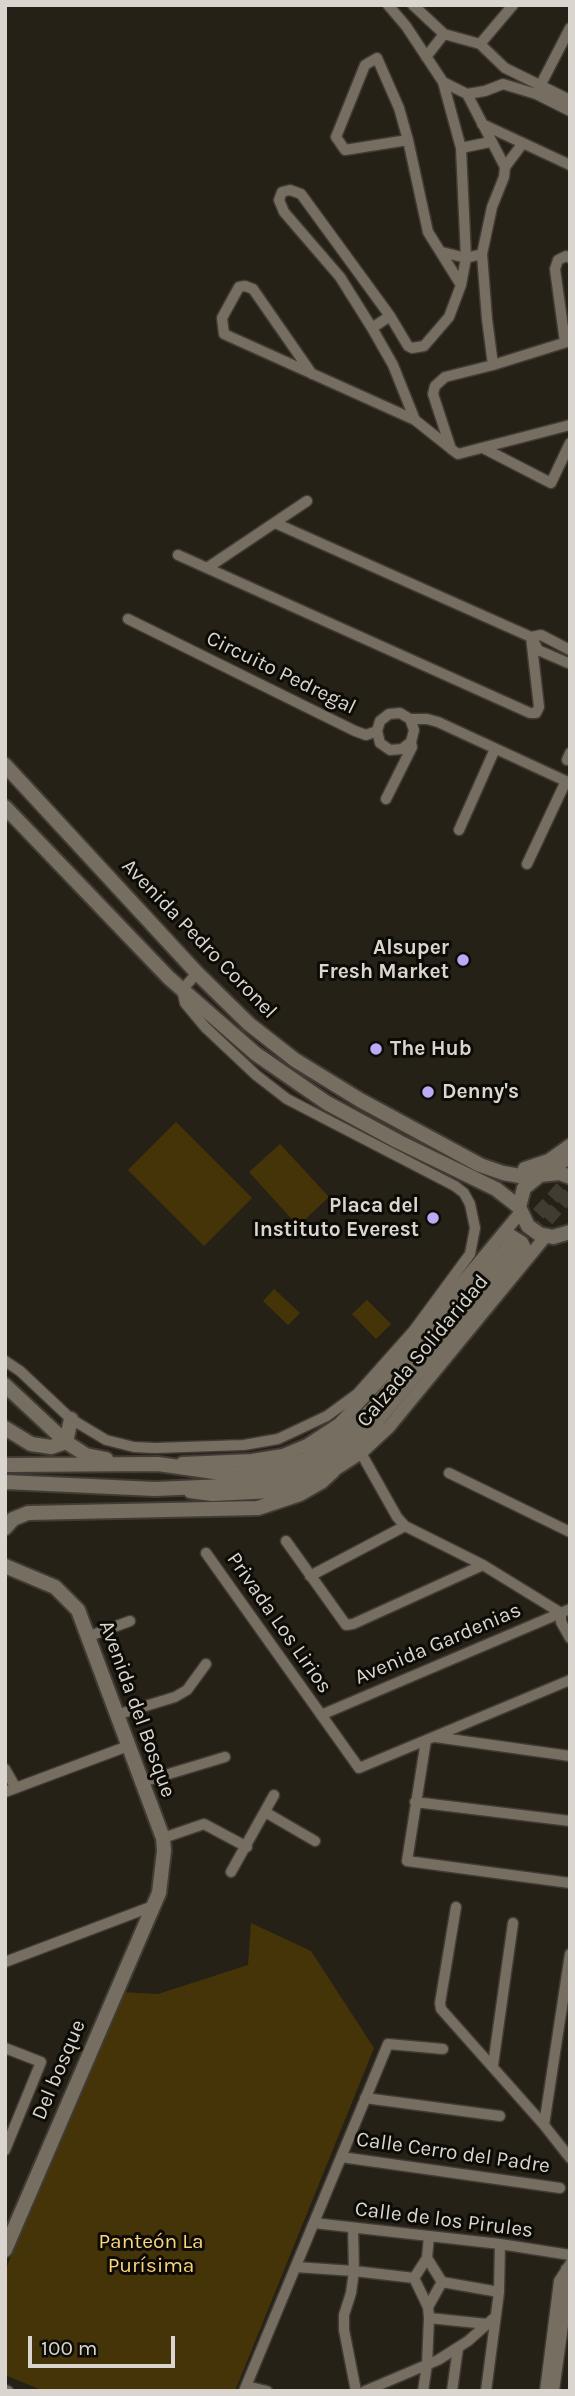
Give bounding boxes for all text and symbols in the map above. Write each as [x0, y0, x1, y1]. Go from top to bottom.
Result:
street label: Circuito Pedregal [202, 626, 360, 720]
street label: Avenida Pedro Coronel [116, 854, 282, 1024]
place label: Alsuper Fresh Market [318, 935, 449, 985]
marker: Alsuper Fresh Market [455, 952, 471, 968]
place label: The Hub [390, 1036, 472, 1062]
marker: The Hub [368, 1041, 384, 1057]
place label: Denny's [442, 1079, 519, 1105]
marker: Denny's [420, 1084, 436, 1100]
place label: Placa del Instituto Everest [253, 1193, 419, 1243]
marker: Placa del Instituto Everest [425, 1210, 441, 1226]
street label: Calzada Solidaridad [352, 1270, 494, 1432]
street label: Privada Los Lirios [221, 1548, 337, 1698]
street label: Avenida Gardenias [351, 1598, 525, 1690]
street label: Avenida del Bosque [93, 1617, 181, 1801]
street label: Del bosque [27, 2016, 91, 2124]
street label: Calle Cerro del Padre [355, 2127, 551, 2179]
street label: Calle de los Pirules [353, 2197, 535, 2243]
park label: Panteón La Purísima [98, 2229, 204, 2279]
scale bar [32, 2322, 178, 2366]
text: 100 m [41, 2336, 98, 2360]

